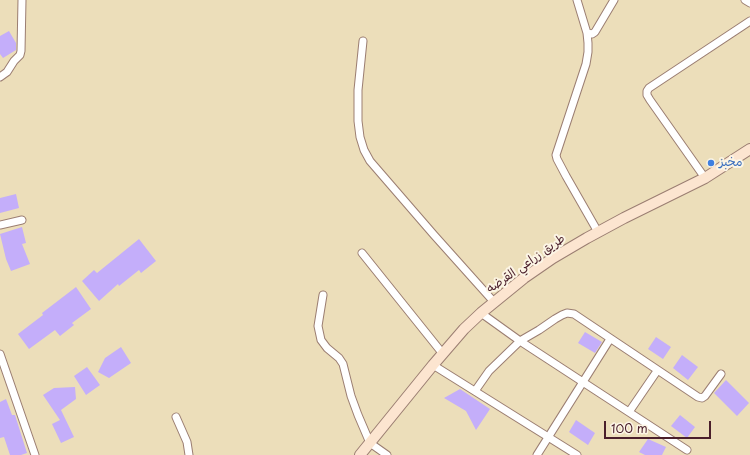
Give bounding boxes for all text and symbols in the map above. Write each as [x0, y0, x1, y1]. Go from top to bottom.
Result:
place label: مخبز [719, 156, 742, 170]
marker: مخبز [706, 158, 716, 168]
street label: طريق زراعي القرضه [484, 232, 568, 296]
scale bar [606, 413, 713, 439]
text: 100 m [611, 419, 648, 437]

